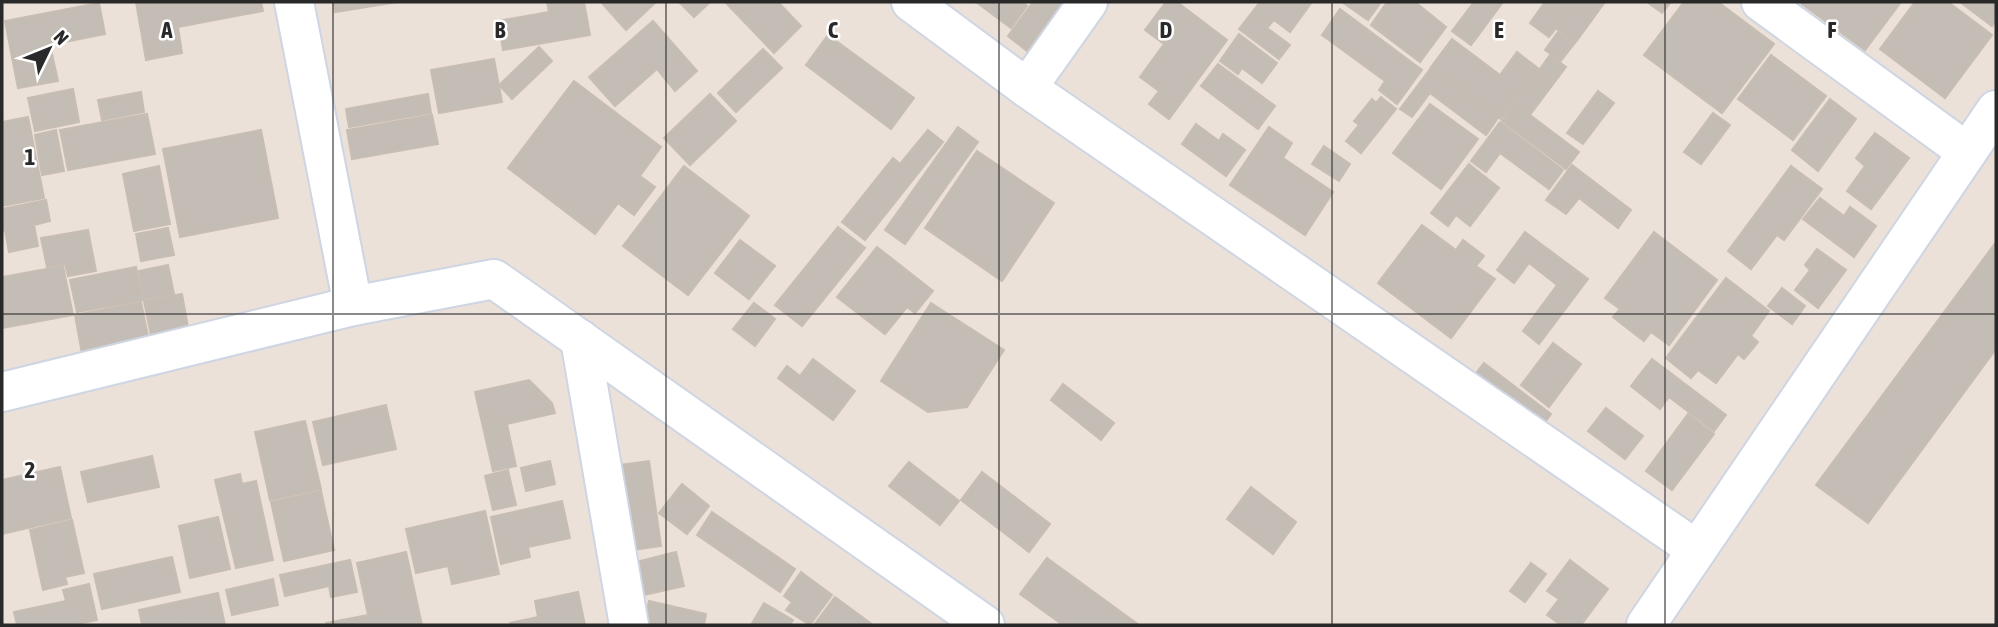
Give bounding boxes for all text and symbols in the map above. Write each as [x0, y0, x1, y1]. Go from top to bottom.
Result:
north arrow [14, 14, 84, 84]
text: A [160, 17, 173, 43]
text: B [495, 17, 506, 43]
text: C [828, 17, 839, 43]
text: D [1160, 17, 1173, 43]
text: E [1494, 17, 1504, 43]
text: F [1827, 17, 1837, 43]
text: N [50, 26, 73, 49]
text: 1 [25, 144, 36, 170]
text: 2 [25, 457, 35, 483]

